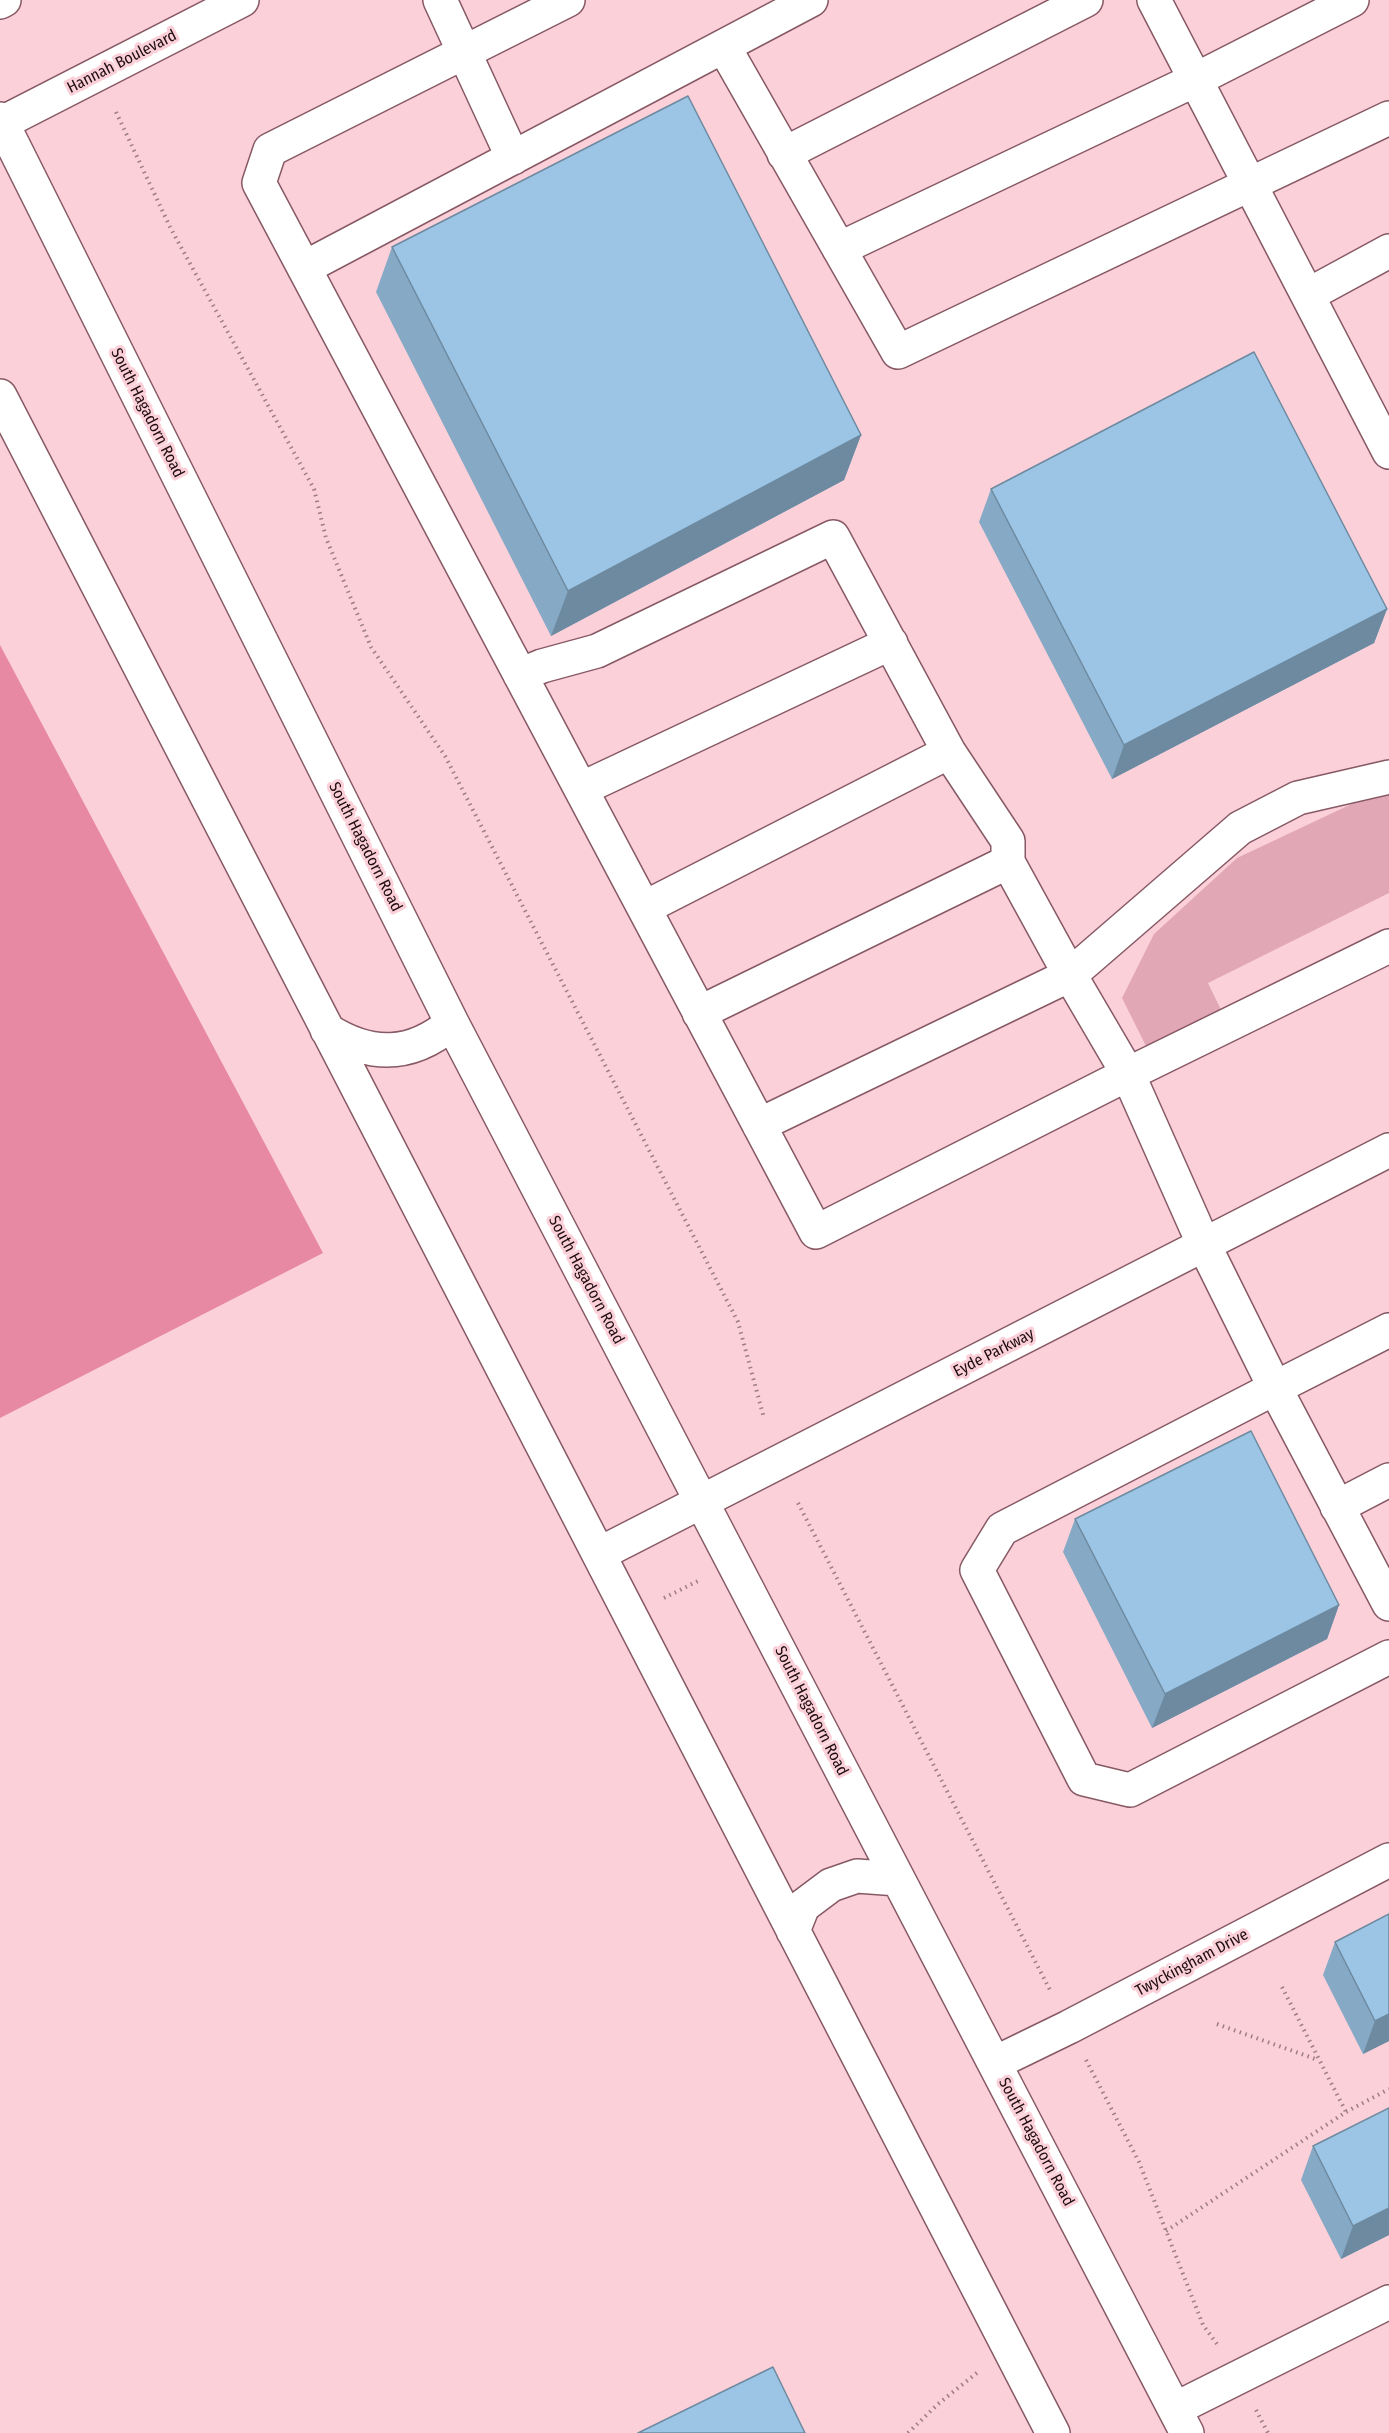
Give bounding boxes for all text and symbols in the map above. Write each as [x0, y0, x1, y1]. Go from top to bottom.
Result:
street label: Hannah Boulevard [64, 26, 180, 98]
street label: South Hagadorn Road [106, 345, 188, 481]
street label: South Hagadorn Road [324, 779, 406, 915]
street label: South Hagadorn Road [544, 1213, 628, 1347]
street label: Eyde Parkway [950, 1324, 1038, 1382]
street label: South Hagadorn Road [770, 1643, 852, 1779]
street label: Twyckingham Drive [1132, 1925, 1252, 2001]
street label: South Hagadorn Road [994, 2075, 1078, 2209]

